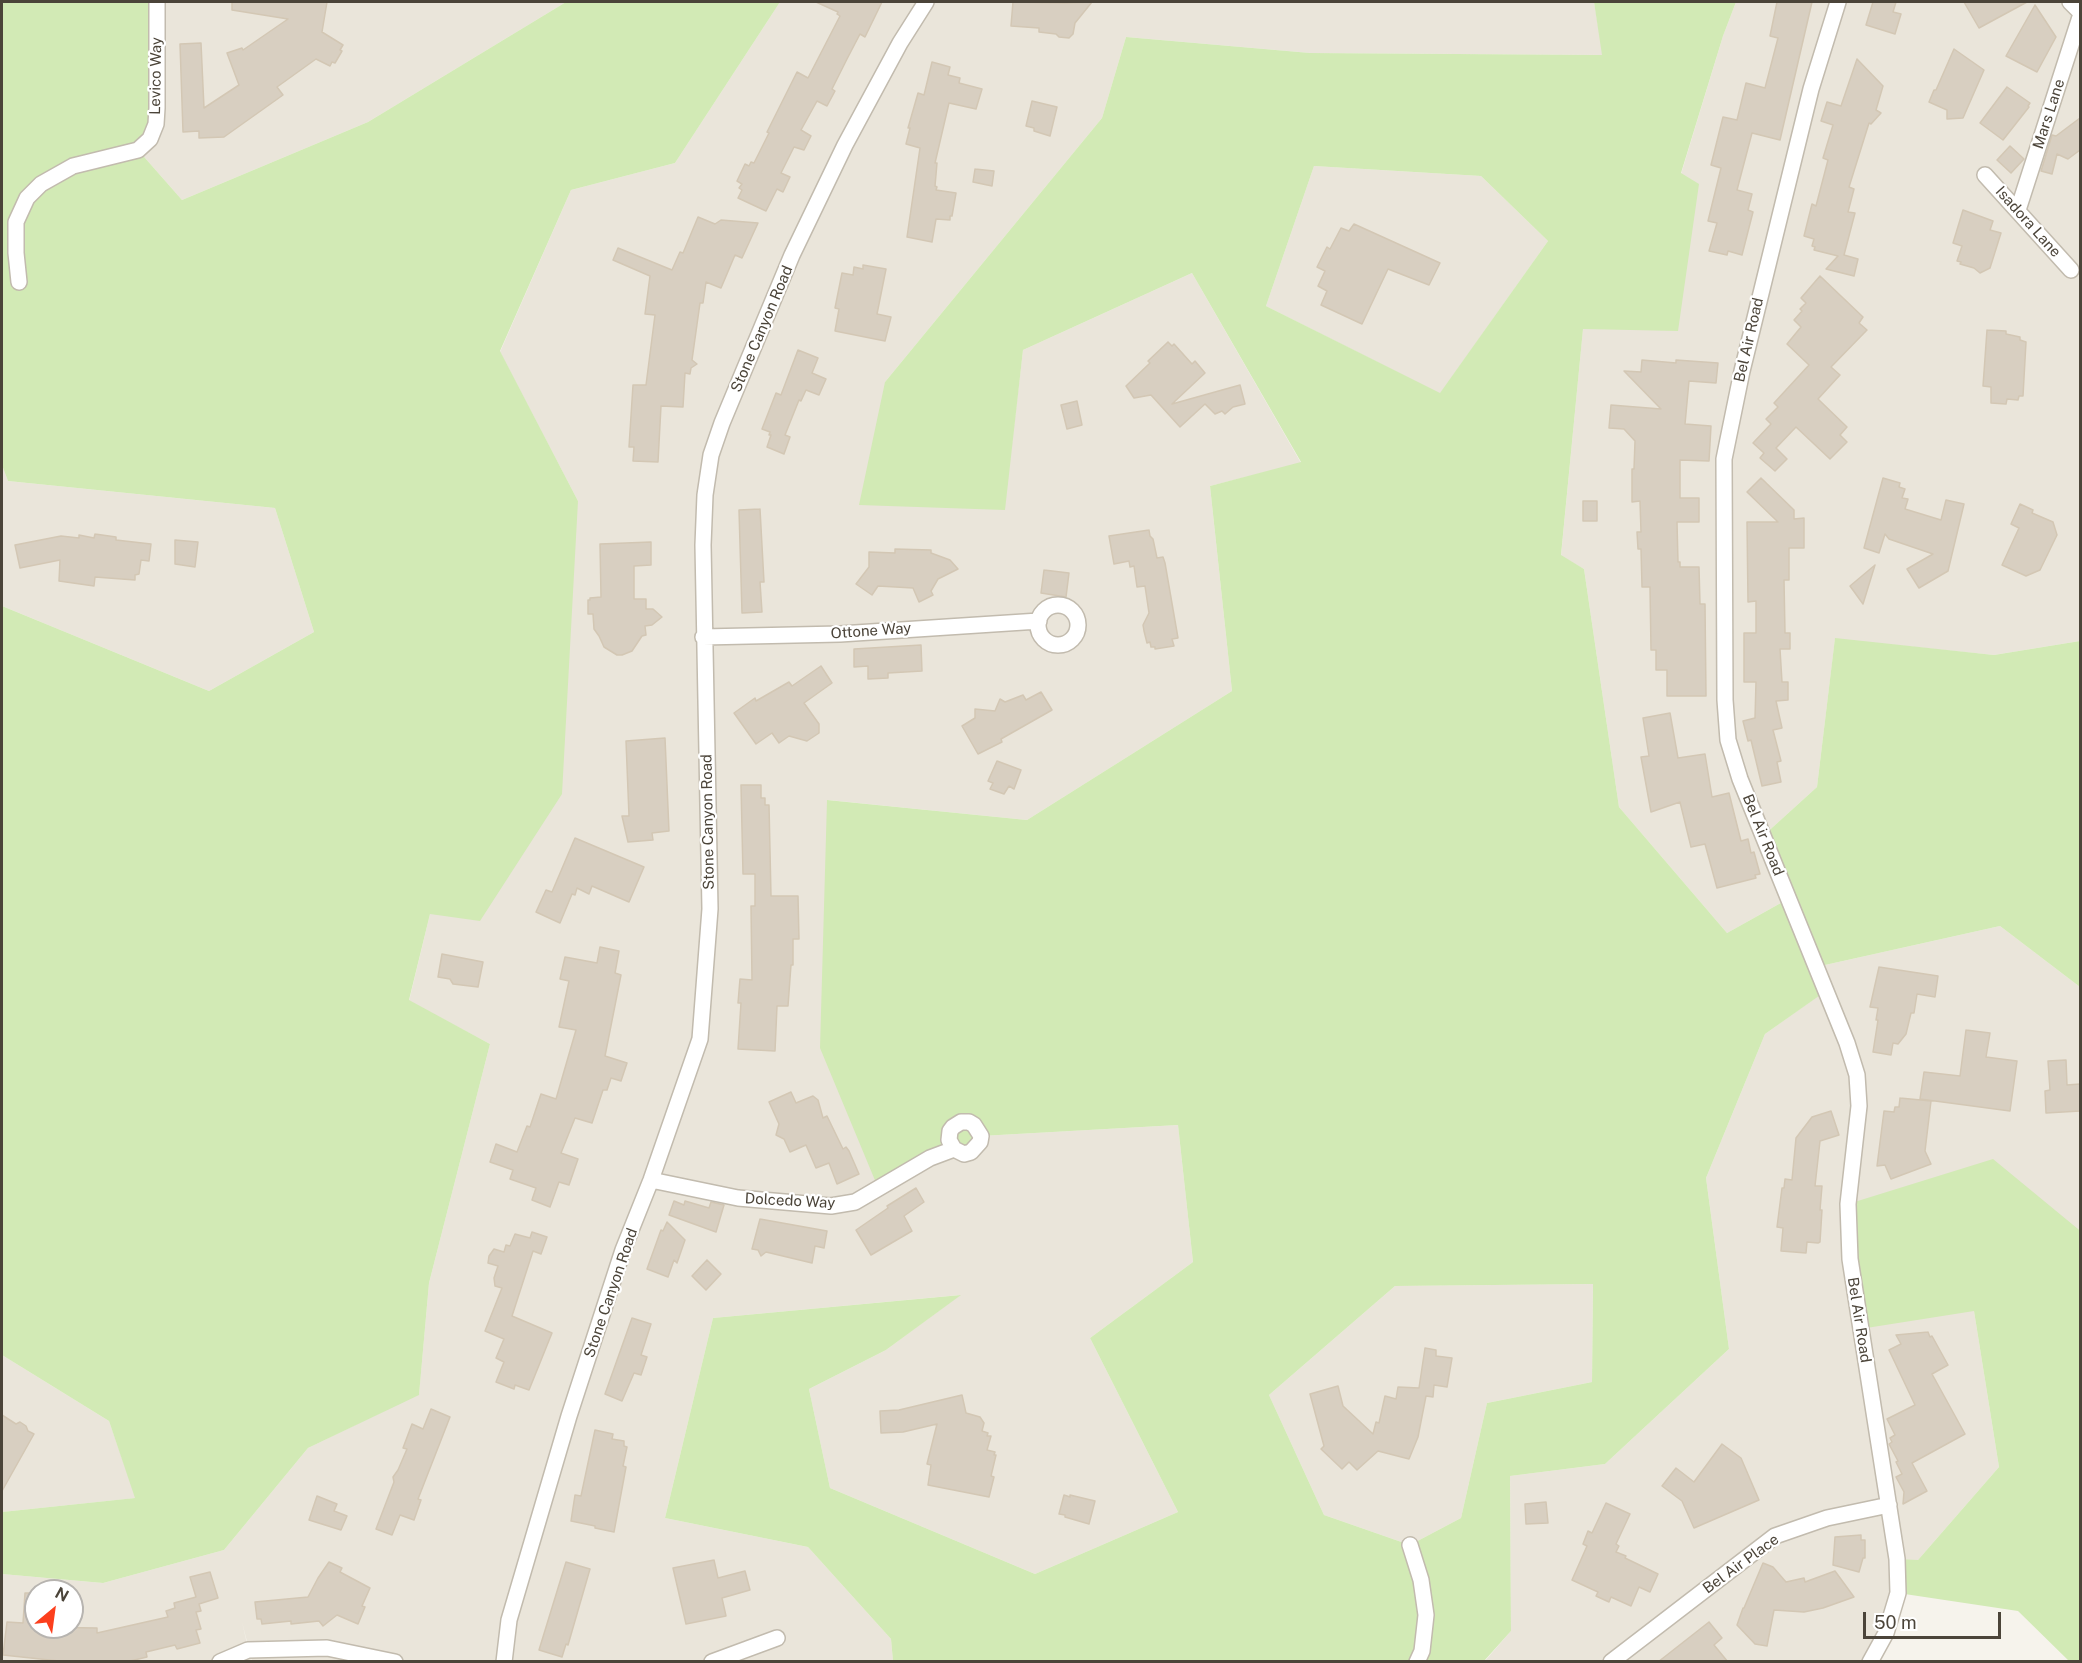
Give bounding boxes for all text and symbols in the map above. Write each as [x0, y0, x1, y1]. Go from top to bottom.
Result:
street label: Levico Way [146, 37, 166, 115]
street label: Mars Lane [2029, 77, 2069, 151]
street label: Isadora Lane [1992, 183, 2064, 261]
street label: Stone Canyon Road [727, 263, 797, 395]
street label: Bel Air Road [1731, 296, 1767, 384]
street label: Ottone Way [830, 619, 912, 643]
street label: Stone Canyon Road [698, 754, 718, 890]
street label: Bel Air Road [1738, 792, 1788, 878]
street label: Dolcedo Way [744, 1190, 836, 1212]
street label: Stone Canyon Road [580, 1226, 642, 1360]
street label: Bel Air Road [1843, 1276, 1875, 1364]
street label: Bel Air Place [1699, 1530, 1783, 1598]
north arrow [24, 1579, 84, 1639]
text: N [52, 1583, 72, 1606]
scale bar [1866, 1600, 2004, 1638]
text: 50 m [1874, 1612, 1917, 1633]

